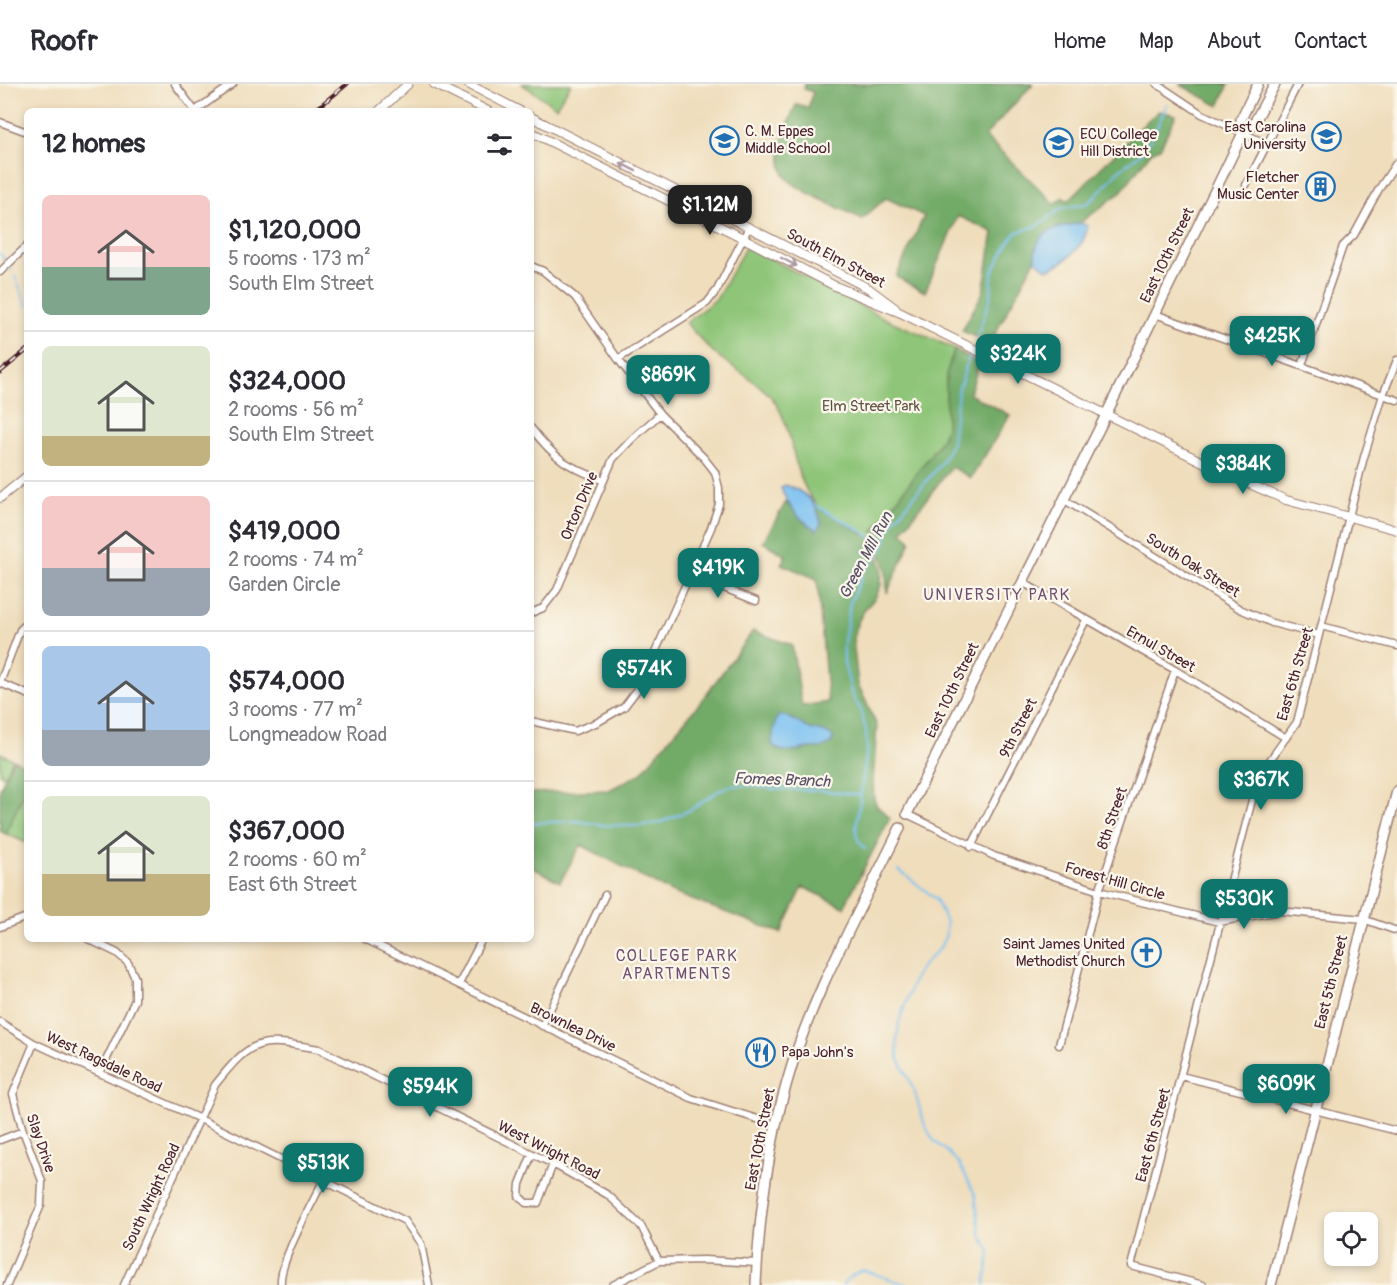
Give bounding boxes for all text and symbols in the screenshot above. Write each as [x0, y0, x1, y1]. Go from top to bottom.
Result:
text: Roofr [30, 24, 98, 59]
text: Home [1053, 28, 1106, 55]
text: Map [1139, 28, 1174, 55]
text: About [1207, 28, 1261, 55]
text: Contact [1294, 28, 1367, 55]
place label: East Carolina University [1224, 118, 1307, 154]
school or university icon: East Carolina University [1311, 120, 1343, 152]
place label: C. M. Eppes Middle School [745, 122, 830, 158]
school or university icon: C. M. Eppes Middle School [708, 124, 740, 156]
place label: ECU College Hill District [1080, 125, 1158, 161]
school or university icon: ECU College Hill District [1043, 127, 1075, 159]
text: 12 homes [42, 128, 145, 160]
icon: filters [483, 128, 516, 161]
one-way arrow [619, 160, 637, 172]
place label: Fletcher Music Center [1217, 168, 1300, 204]
building icon: Fletcher Music Center [1304, 170, 1336, 202]
pin: $1.12M [661, 185, 759, 236]
text: $1.12M [682, 192, 738, 217]
street label: East 10th Street [1136, 204, 1199, 306]
text: $1,120,000 [228, 214, 361, 246]
icon: home [90, 219, 162, 291]
street label: South Elm Street [783, 224, 889, 293]
text: 5 rooms · 173 m² [228, 246, 371, 271]
one-way arrow [780, 257, 798, 269]
text: South Elm Street [228, 271, 374, 296]
pin: $425K [1230, 316, 1314, 367]
text: $425K [1244, 323, 1300, 348]
pin: $324K [976, 334, 1060, 385]
text: $324K [990, 341, 1046, 366]
pin: $869K [626, 355, 710, 406]
text: $869K [641, 362, 695, 387]
text: $324,000 [228, 365, 346, 397]
icon: home [90, 370, 162, 442]
text: 2 rooms · 56 m² [228, 397, 364, 422]
park label: Elm Street Park [822, 397, 921, 416]
text: South Elm Street [228, 422, 374, 447]
pin: $384K [1201, 444, 1285, 495]
text: $384K [1215, 451, 1271, 476]
street label: Orton Drive [557, 469, 603, 543]
water label: Green Mill Run [835, 508, 898, 602]
text: $419,000 [228, 515, 341, 547]
icon: home [90, 520, 162, 592]
street label: South Oak Street [1142, 529, 1244, 602]
text: 2 rooms · 74 m² [228, 547, 364, 572]
pin: $419K [676, 548, 760, 599]
text: $419K [692, 555, 744, 580]
text: Garden Circle [228, 572, 340, 597]
district label: UNIVERSITY PARK [923, 585, 1071, 605]
street label: Ernul Street [1123, 622, 1200, 677]
street label: East 6th Street [1273, 624, 1318, 723]
street label: East 10th Street [921, 639, 984, 741]
pin: $574K [602, 649, 686, 700]
text: $574K [616, 656, 672, 681]
text: $574,000 [228, 665, 345, 697]
icon: home [90, 670, 162, 742]
street label: 9th Street [995, 694, 1042, 761]
text: 3 rooms · 77 m² [228, 697, 363, 722]
text: Longmeadow Road [228, 722, 387, 747]
pin: $367K [1219, 760, 1303, 811]
text: $367K [1233, 767, 1289, 792]
water label: Fomes Branch [734, 768, 832, 792]
street label: 8th Street [1093, 784, 1132, 852]
text: $367,000 [228, 815, 345, 847]
icon: home [90, 820, 162, 892]
text: 2 rooms · 60 m² [228, 847, 367, 872]
street label: Forest Hill Circle [1063, 858, 1168, 905]
text: East 6th Street [228, 872, 357, 897]
pin: $530K [1202, 879, 1286, 930]
text: $530K [1215, 886, 1273, 911]
street label: East 5th Street [1311, 932, 1353, 1031]
place label: Saint James United Methodist Church [1002, 935, 1125, 971]
church icon: Saint James United Methodist Church [1130, 937, 1162, 969]
district label: COLLEGE PARK APARTMENTS [616, 946, 738, 984]
street label: Brownlea Drive [527, 998, 619, 1057]
street label: West Ragsdale Road [43, 1027, 165, 1098]
restaurant icon: Papa John's [744, 1036, 776, 1068]
place label: Papa John's [781, 1043, 854, 1062]
pin: $609K [1244, 1064, 1328, 1115]
pin: $594K [388, 1067, 472, 1118]
text: $609K [1257, 1071, 1315, 1096]
text: $594K [402, 1074, 458, 1099]
street label: East 10th Street [741, 1085, 780, 1192]
street label: East 6th Street [1132, 1085, 1175, 1184]
street label: Slay Drive [22, 1111, 60, 1176]
street label: West Wright Road [494, 1117, 603, 1184]
street label: South Wright Road [118, 1140, 185, 1254]
pin: $513K [281, 1143, 365, 1194]
text: $513K [297, 1150, 349, 1175]
map controls [1324, 1212, 1378, 1266]
button: locate [1324, 1212, 1378, 1266]

